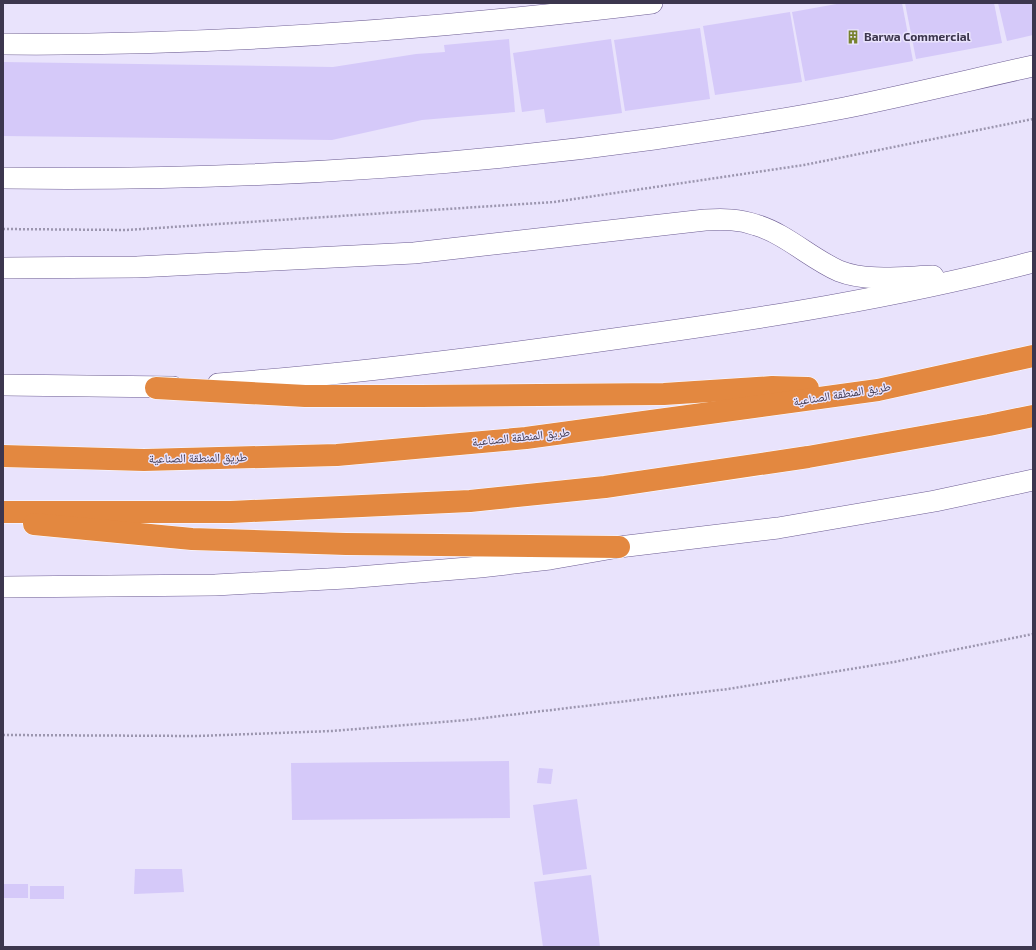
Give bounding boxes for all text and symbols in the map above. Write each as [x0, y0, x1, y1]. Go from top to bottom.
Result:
building icon: Barwa Commercial [845, 29, 861, 45]
place label: Barwa Commercial [864, 29, 971, 43]
street label: طريق المنطقة الصناعية [792, 378, 892, 409]
street label: طريق المنطقة الصناعية [471, 424, 571, 449]
street label: طريق المنطقة الصناعية [149, 449, 247, 466]

